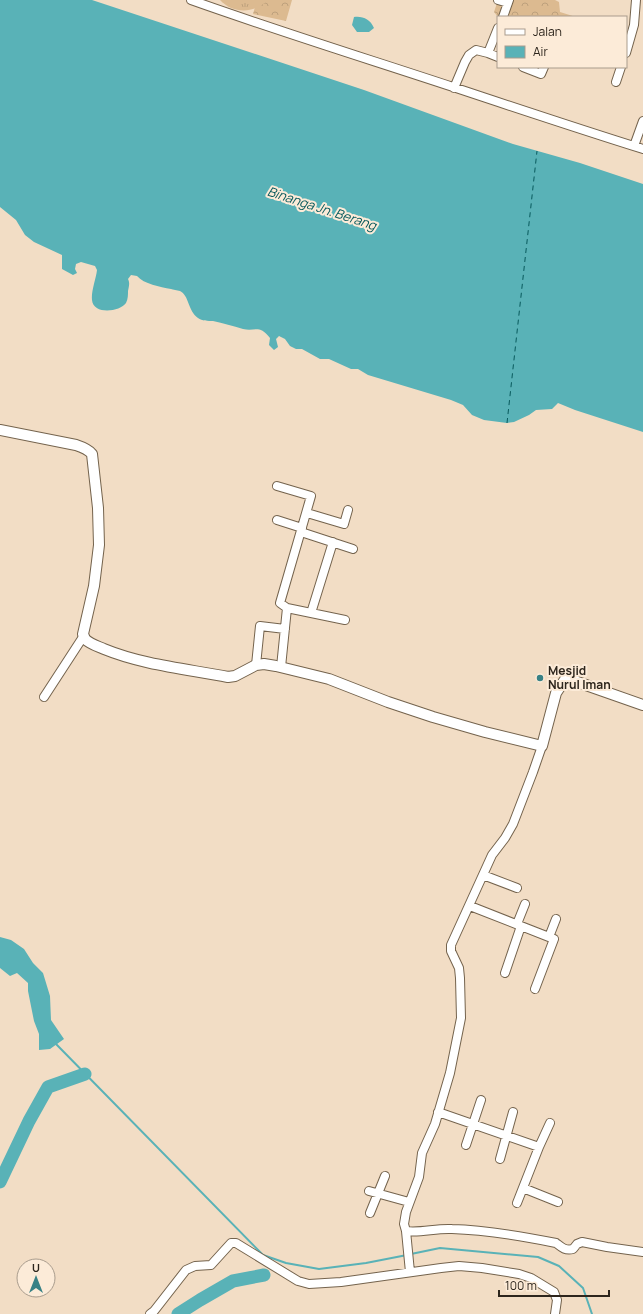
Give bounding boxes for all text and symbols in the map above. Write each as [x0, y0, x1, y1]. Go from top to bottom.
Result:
legend [497, 16, 627, 68]
text: Jalan [533, 23, 562, 40]
text: Air [533, 43, 548, 60]
water label: Binanga Jn. Berang [265, 182, 380, 234]
place label: Mesjid Nurul Iman [548, 662, 611, 693]
marker: Mesjid Nurul Iman [535, 673, 545, 683]
north arrow [16, 1258, 56, 1298]
text: U [32, 1260, 40, 1275]
scale bar [499, 1272, 609, 1298]
text: 100 m [505, 1277, 537, 1294]

